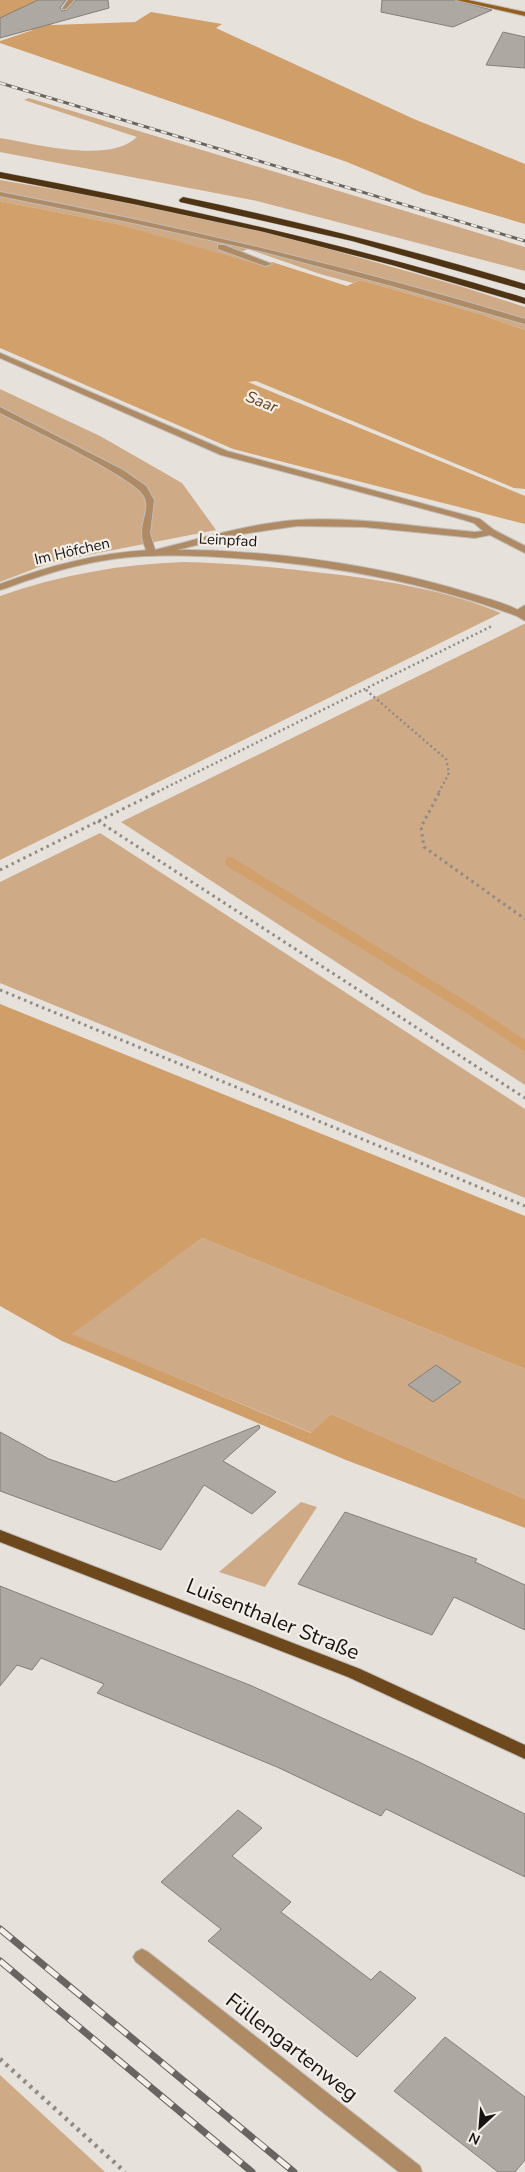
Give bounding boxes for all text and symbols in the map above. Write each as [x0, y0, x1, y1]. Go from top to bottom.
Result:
water label: Saar [242, 386, 282, 419]
street label: Leinpfad [198, 528, 258, 552]
street label: Im Höfchen [32, 533, 112, 569]
street label: Luisenthaler Straße [182, 1571, 364, 1667]
street label: Füllengartenweg [220, 1986, 364, 2108]
north arrow [455, 2102, 505, 2152]
text: N [466, 2127, 483, 2149]

